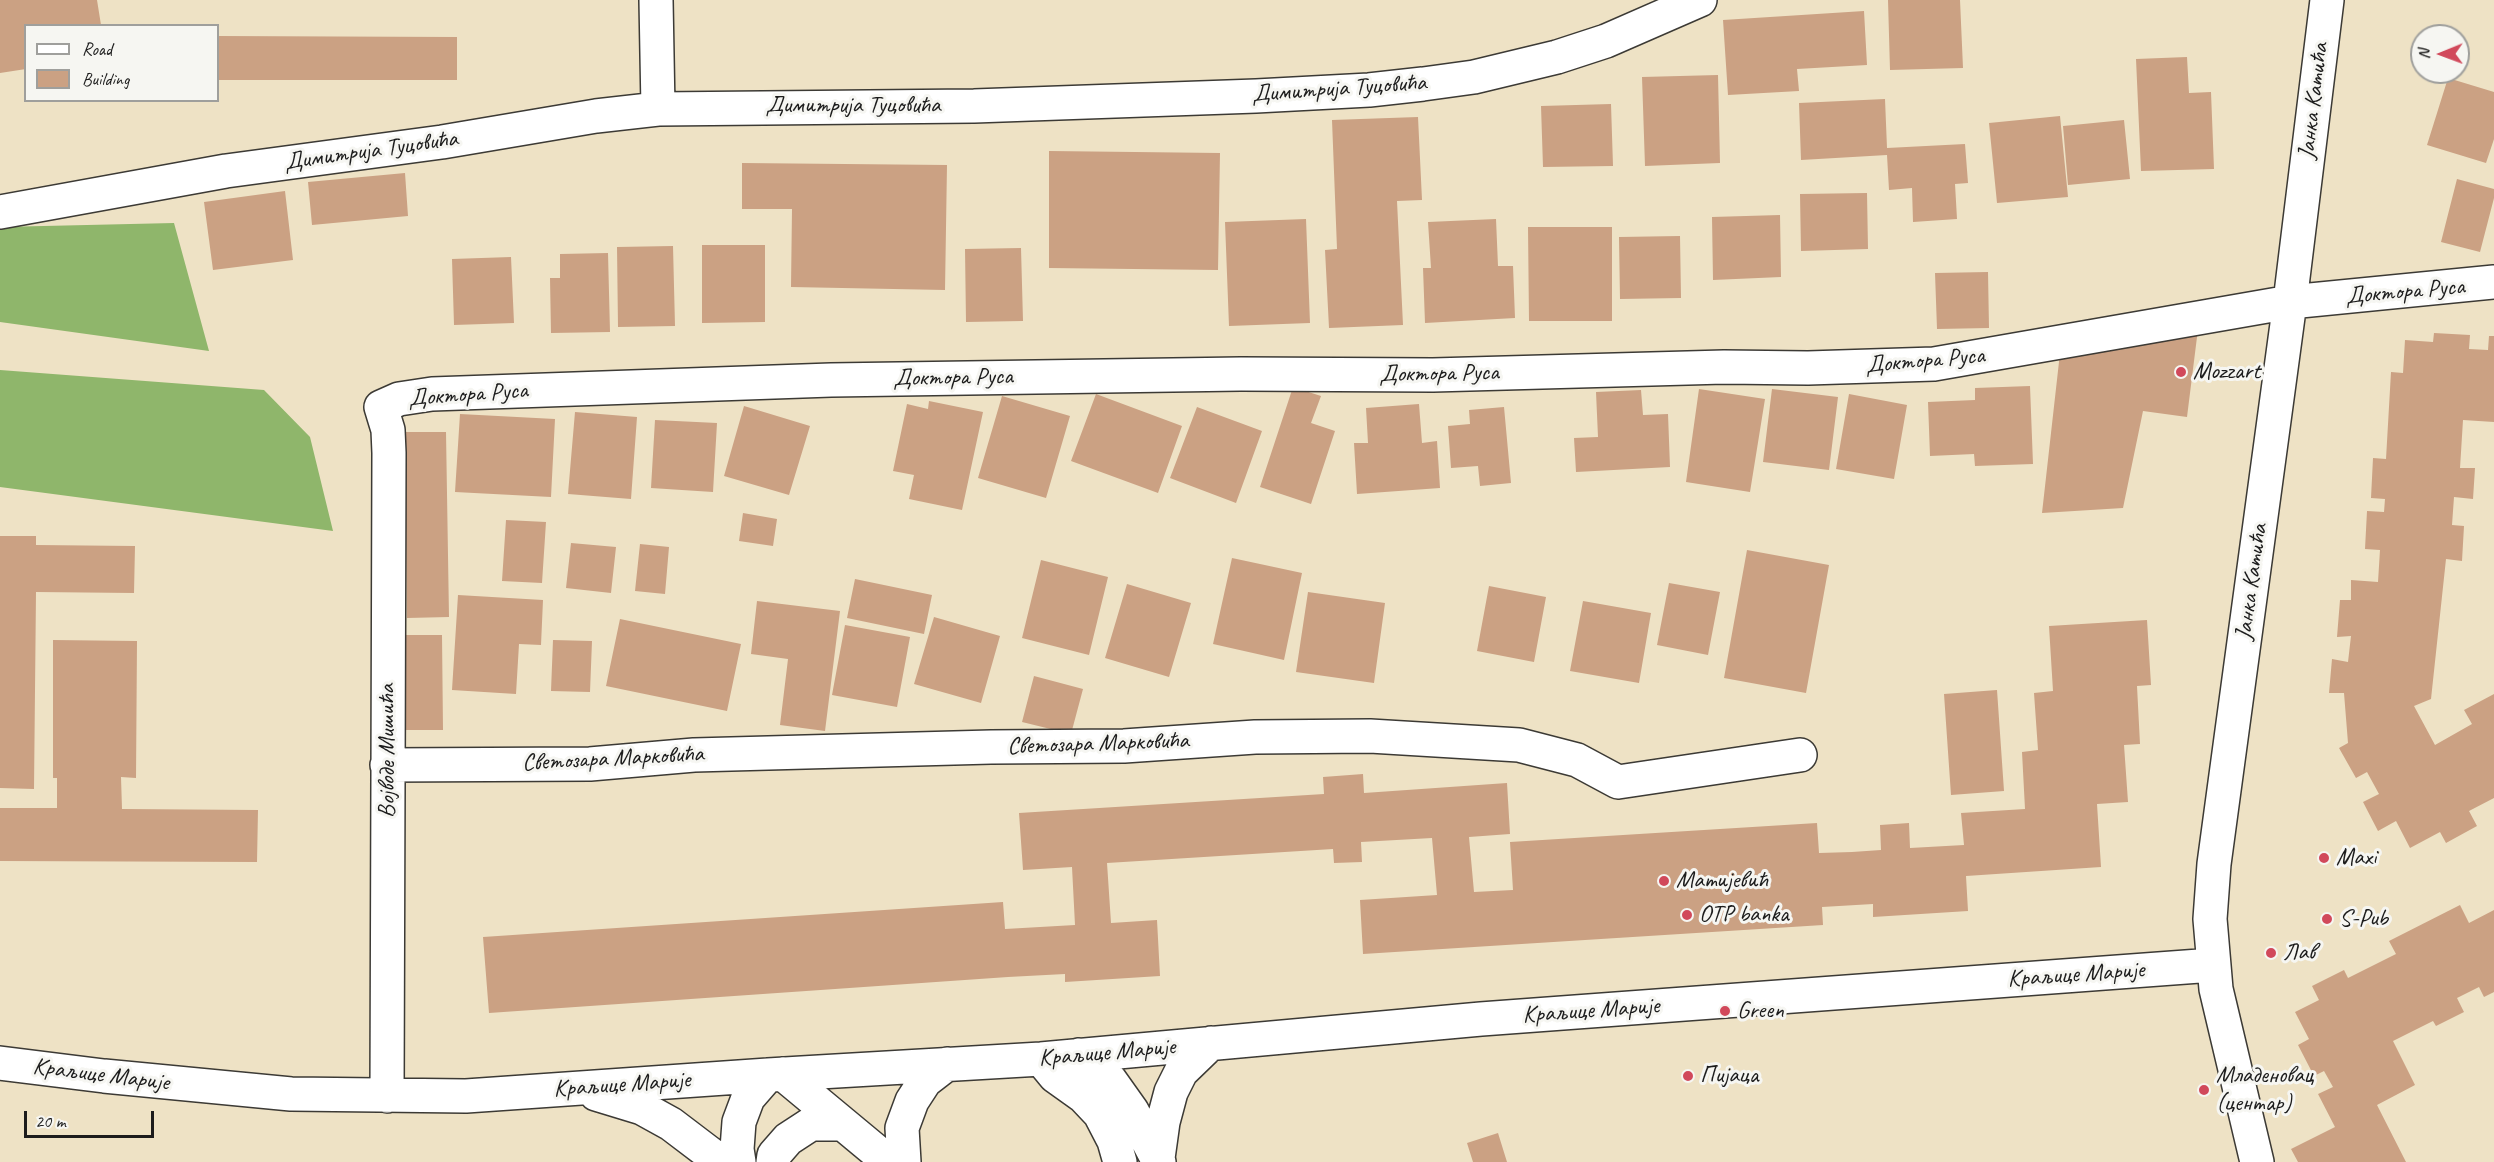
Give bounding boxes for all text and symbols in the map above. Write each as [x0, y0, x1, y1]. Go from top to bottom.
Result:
legend [24, 24, 219, 102]
north arrow [2410, 24, 2470, 84]
text: Road [82, 38, 112, 60]
street label: Јанка Катића [2293, 41, 2335, 161]
text: N [2414, 49, 2434, 59]
text: Building [82, 68, 129, 90]
street label: Димитрија Туцовића [1251, 69, 1427, 109]
street label: Димитрија Туцовића [766, 92, 940, 120]
street label: Димитрија Туцовића [282, 125, 460, 177]
street label: Доктора Руса [2344, 272, 2466, 312]
street label: Доктора Руса [1864, 341, 1986, 381]
place label: Mozzart [2193, 358, 2260, 386]
street label: Доктора Руса [1379, 359, 1499, 389]
street label: Доктора Руса [893, 363, 1013, 393]
marker: Mozzart [2174, 365, 2188, 379]
street label: Доктора Руса [407, 376, 529, 414]
street label: Јанка Катића [2230, 522, 2274, 642]
street label: Војводе Мишића [374, 684, 402, 818]
street label: Светозара Марковића [1007, 726, 1189, 762]
street label: Светозара Марковића [522, 740, 704, 778]
place label: Maxi [2336, 844, 2376, 872]
marker: Maxi [2317, 851, 2331, 865]
place label: Матијевић [1676, 867, 1768, 895]
marker: Матијевић [1657, 874, 1671, 888]
place label: OTP banka [1699, 901, 1789, 929]
place label: S-Pub [2339, 905, 2388, 933]
marker: OTP banka [1680, 908, 1694, 922]
marker: S-Pub [2320, 912, 2334, 926]
place label: Лав [2283, 939, 2315, 967]
marker: Лав [2264, 946, 2278, 960]
street label: Краљице Марије [2007, 956, 2145, 994]
street label: Краљице Марије [1522, 992, 1660, 1030]
place label: Green [1737, 997, 1784, 1025]
marker: Green [1718, 1004, 1732, 1018]
street label: Краљице Марије [1037, 1033, 1177, 1073]
street label: Краљице Марије [31, 1052, 171, 1098]
place label: Пијаца [1700, 1062, 1758, 1090]
place label: Младеновац (центар) [2216, 1062, 2313, 1118]
street label: Краљице Марије [553, 1066, 691, 1104]
marker: Пијаца [1681, 1069, 1695, 1083]
marker: Младеновац (центар) [2197, 1083, 2211, 1097]
scale bar [27, 1099, 158, 1137]
text: 20 m [35, 1110, 66, 1132]

